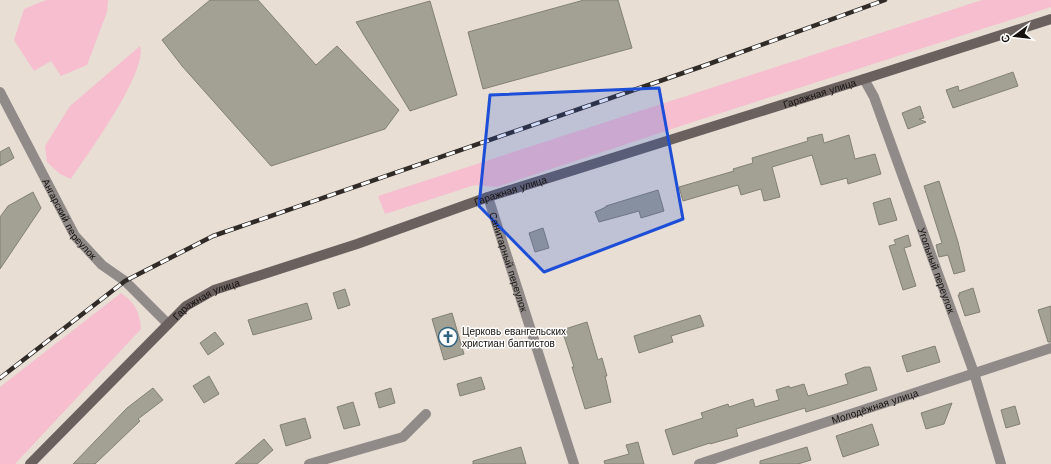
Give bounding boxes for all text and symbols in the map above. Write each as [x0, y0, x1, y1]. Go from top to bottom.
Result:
north arrow [995, 16, 1035, 56]
text: С [999, 33, 1013, 44]
street label: Гаражная улица [782, 77, 858, 110]
street label: Гаражная улица [473, 174, 549, 208]
street label: Ангарский переулок [40, 177, 99, 262]
street label: Санитарный переулок [487, 211, 530, 314]
street label: Угольный переулок [916, 226, 957, 315]
street label: Гаражная улица [171, 277, 242, 322]
church icon: Церковь евангельских христиан баптистов [437, 326, 459, 348]
place label: Церковь евангельских христиан баптистов [462, 326, 566, 349]
street label: Молодёжная улица [830, 387, 920, 426]

